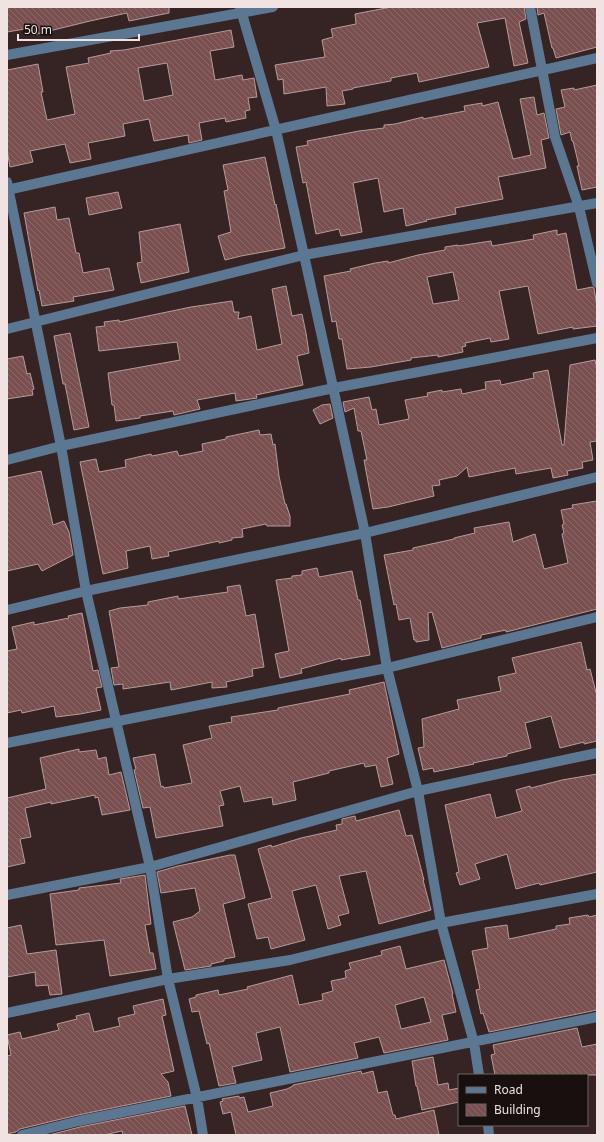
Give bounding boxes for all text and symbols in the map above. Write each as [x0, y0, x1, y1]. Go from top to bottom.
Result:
scale bar [18, 16, 139, 42]
text: 50 m [24, 21, 52, 38]
legend [458, 1074, 588, 1126]
text: Road [494, 1081, 523, 1098]
text: Building [494, 1101, 541, 1118]

